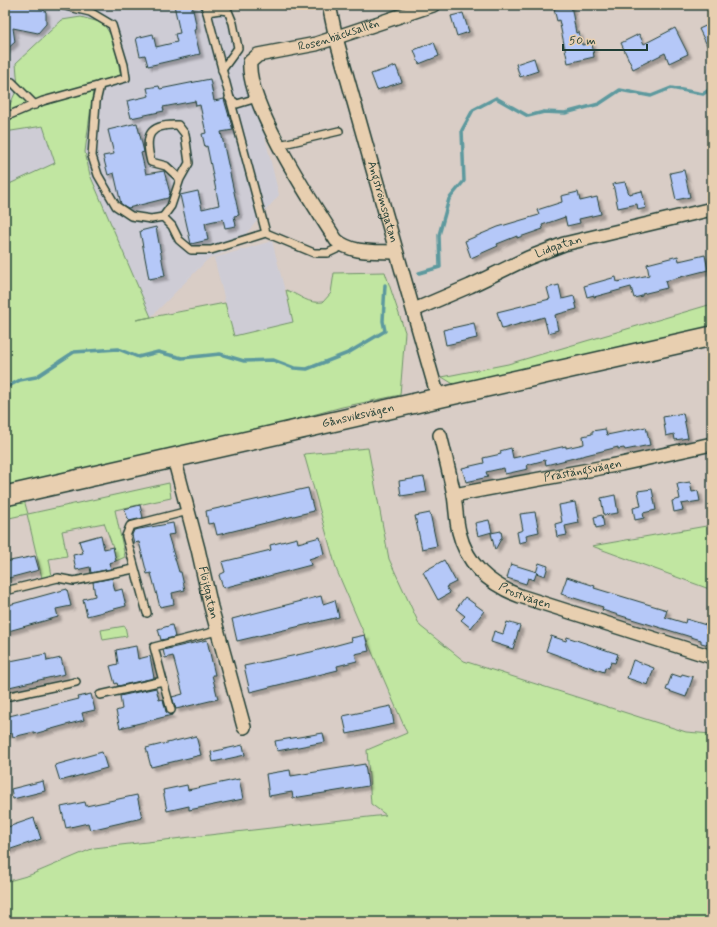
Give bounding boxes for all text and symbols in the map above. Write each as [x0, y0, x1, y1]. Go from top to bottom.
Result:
street label: Rosenbäcksallén [297, 15, 381, 55]
scale bar [563, 26, 647, 52]
text: 50 m [569, 33, 596, 49]
street label: Ångströmsgatan [363, 159, 402, 245]
street label: Lidgatan [533, 232, 584, 262]
street label: Gånsviksvägen [320, 400, 396, 432]
street label: Prästängsvägen [543, 456, 623, 486]
street label: Flöjtgatan [194, 565, 222, 621]
street label: Prostvägen [496, 579, 553, 613]

